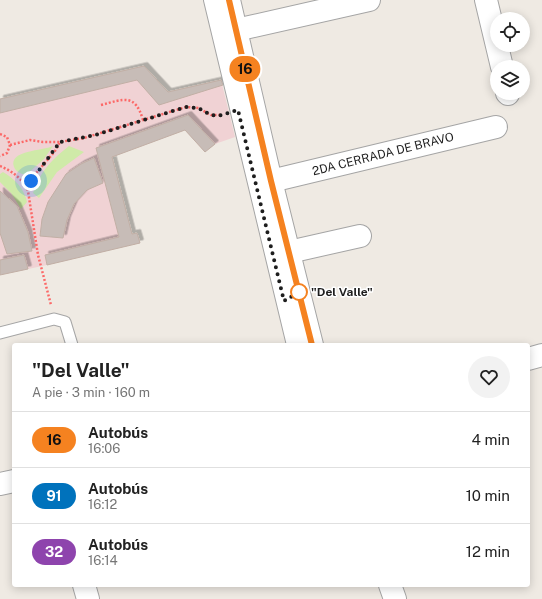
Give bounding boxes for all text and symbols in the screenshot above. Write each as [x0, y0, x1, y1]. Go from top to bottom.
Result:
map controls [490, 12, 530, 100]
button: locate [490, 12, 530, 52]
line badge: 16 [227, 56, 263, 82]
button: layers [490, 60, 530, 100]
text: 16 [237, 61, 253, 77]
street label: 2DA CERRADA DE BRAVO [311, 130, 455, 178]
your location [21, 171, 41, 191]
marker: "Del Valle" [290, 283, 308, 301]
place label: "Del Valle" [311, 285, 373, 299]
button: heart [468, 356, 510, 398]
text: "Del Valle" [32, 359, 130, 381]
text: A pie · 3 min · 160 m [32, 385, 150, 400]
text: Autobús [88, 424, 148, 441]
text: 4 min [471, 431, 510, 448]
text: 16 [46, 432, 62, 448]
text: 16:06 [88, 441, 120, 456]
text: Autobús [88, 480, 148, 497]
text: 10 min [466, 487, 510, 504]
text: 91 [46, 488, 62, 504]
text: 16:12 [88, 497, 117, 512]
text: Autobús [88, 536, 148, 553]
text: 12 min [466, 543, 510, 560]
text: 32 [45, 544, 63, 560]
text: 16:14 [88, 553, 118, 568]

